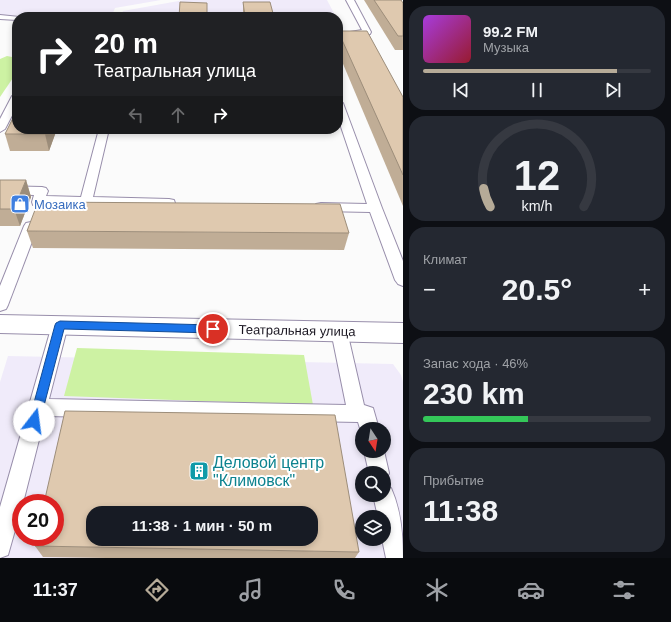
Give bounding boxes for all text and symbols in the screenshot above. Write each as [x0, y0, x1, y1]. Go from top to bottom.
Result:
text: 99.2 FM [483, 23, 538, 40]
icon: right [28, 28, 80, 80]
text: 20 m [94, 28, 158, 59]
text: Музыка [483, 40, 529, 55]
text: Театральная улица [94, 61, 256, 81]
icon: previous [450, 79, 472, 101]
icon: pause [526, 79, 548, 101]
icon: next [602, 79, 624, 101]
icon: left [125, 104, 147, 126]
icon: ahead [167, 104, 189, 126]
icon: right [209, 104, 231, 126]
text: 12 [514, 151, 560, 198]
shop icon: Мозаика [9, 193, 31, 215]
place label: Мозаика [34, 197, 86, 212]
text: km/h [522, 197, 553, 213]
text: Климат [423, 252, 467, 267]
text: 20.5° [502, 273, 572, 306]
text: − [423, 277, 436, 302]
text: + [638, 277, 651, 302]
pin [196, 312, 230, 346]
icon: arrive [202, 318, 224, 340]
street label: Театральная улица [238, 322, 356, 339]
text: Запас хода · 46% [423, 356, 528, 371]
text: 230 km [423, 377, 525, 410]
position arrow [13, 400, 55, 442]
north arrow [355, 422, 391, 458]
map controls [355, 422, 391, 546]
place label: Деловой центр "Климовск" [213, 454, 324, 489]
building icon: Деловой центр "Климовск" [188, 460, 210, 482]
button: search [355, 466, 391, 502]
text: Прибытие [423, 473, 484, 488]
speed limit sign: 20 [12, 494, 64, 546]
text: 11:38 [423, 494, 498, 527]
button: layers [355, 510, 391, 546]
text: 11:38 · 1 мин · 50 m [132, 517, 272, 534]
icon: directions [143, 576, 171, 604]
icon: music [237, 576, 265, 604]
icon: phone [330, 576, 358, 604]
icon: climate [423, 576, 451, 604]
icon: car [517, 576, 545, 604]
icon: filters [610, 576, 638, 604]
text: 11:37 [33, 580, 78, 600]

